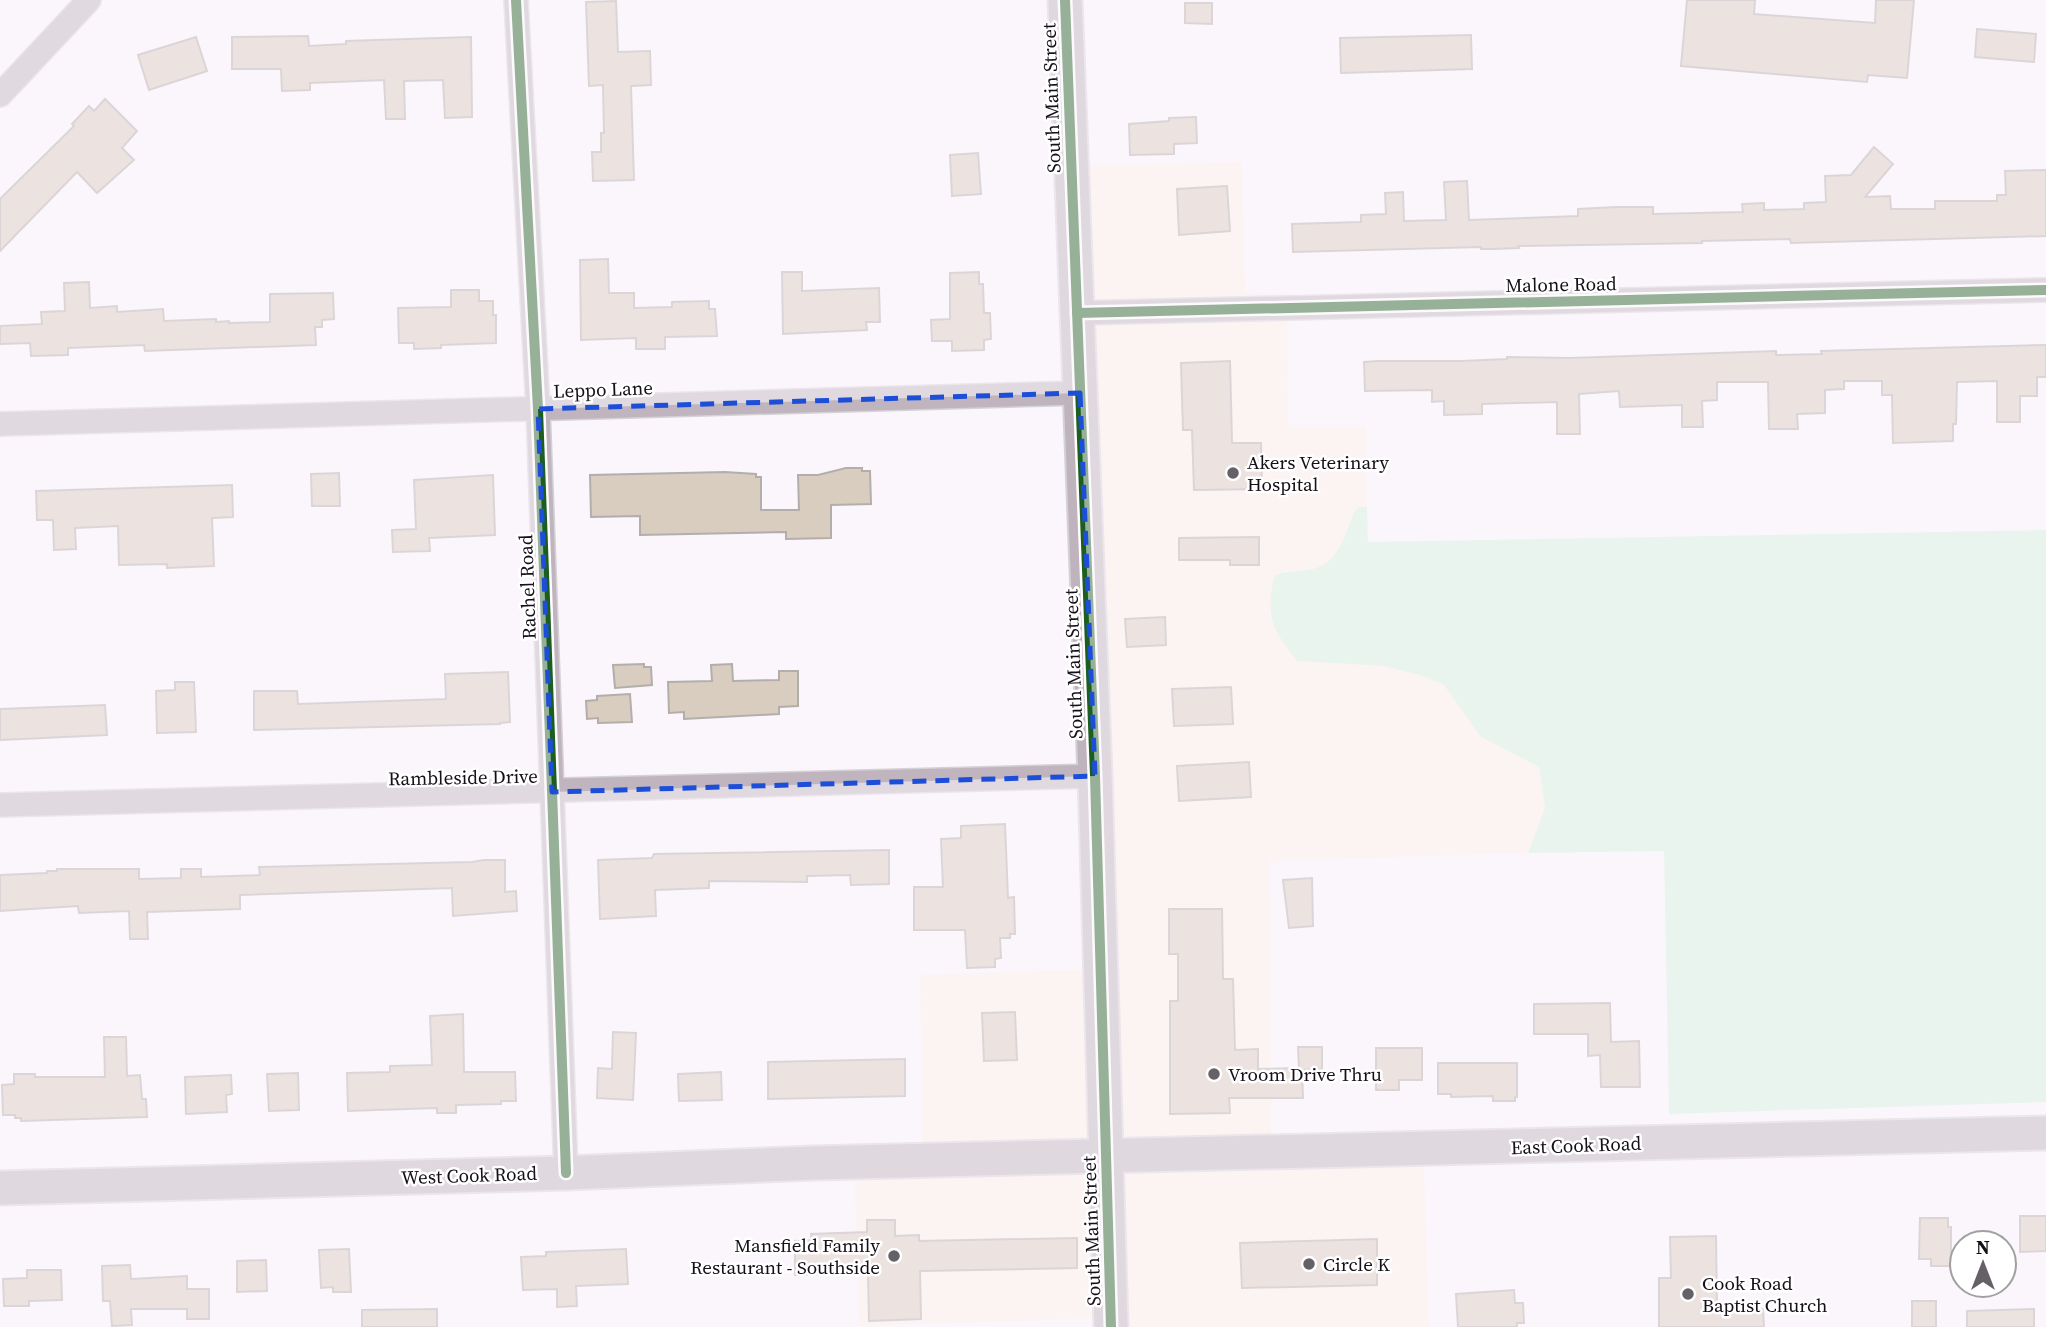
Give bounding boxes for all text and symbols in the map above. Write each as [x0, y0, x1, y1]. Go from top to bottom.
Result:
street label: South Main Street [1035, 22, 1067, 174]
street label: Malone Road [1505, 270, 1617, 298]
street label: Leppo Lane [553, 374, 653, 404]
place label: Akers Veterinary Hospital [1247, 449, 1389, 497]
marker: Akers Veterinary Hospital [1225, 465, 1241, 481]
street label: Rachel Road [512, 534, 542, 640]
street label: South Main Street [1057, 588, 1089, 740]
street label: Rambleside Drive [388, 763, 538, 791]
place label: Vroom Drive Thru [1228, 1061, 1382, 1087]
marker: Vroom Drive Thru [1206, 1066, 1222, 1082]
street label: East Cook Road [1510, 1130, 1642, 1160]
street label: South Main Street [1075, 1155, 1107, 1307]
street label: West Cook Road [401, 1160, 538, 1190]
north arrow [1948, 1229, 2018, 1299]
place label: Mansfield Family Restaurant - Southside [690, 1232, 880, 1280]
text: N [1976, 1234, 1990, 1260]
marker: Mansfield Family Restaurant - Southside [886, 1248, 902, 1264]
place label: Circle K [1323, 1251, 1390, 1277]
marker: Circle K [1301, 1256, 1317, 1272]
place label: Cook Road Baptist Church [1702, 1270, 1828, 1318]
marker: Cook Road Baptist Church [1680, 1286, 1696, 1302]

